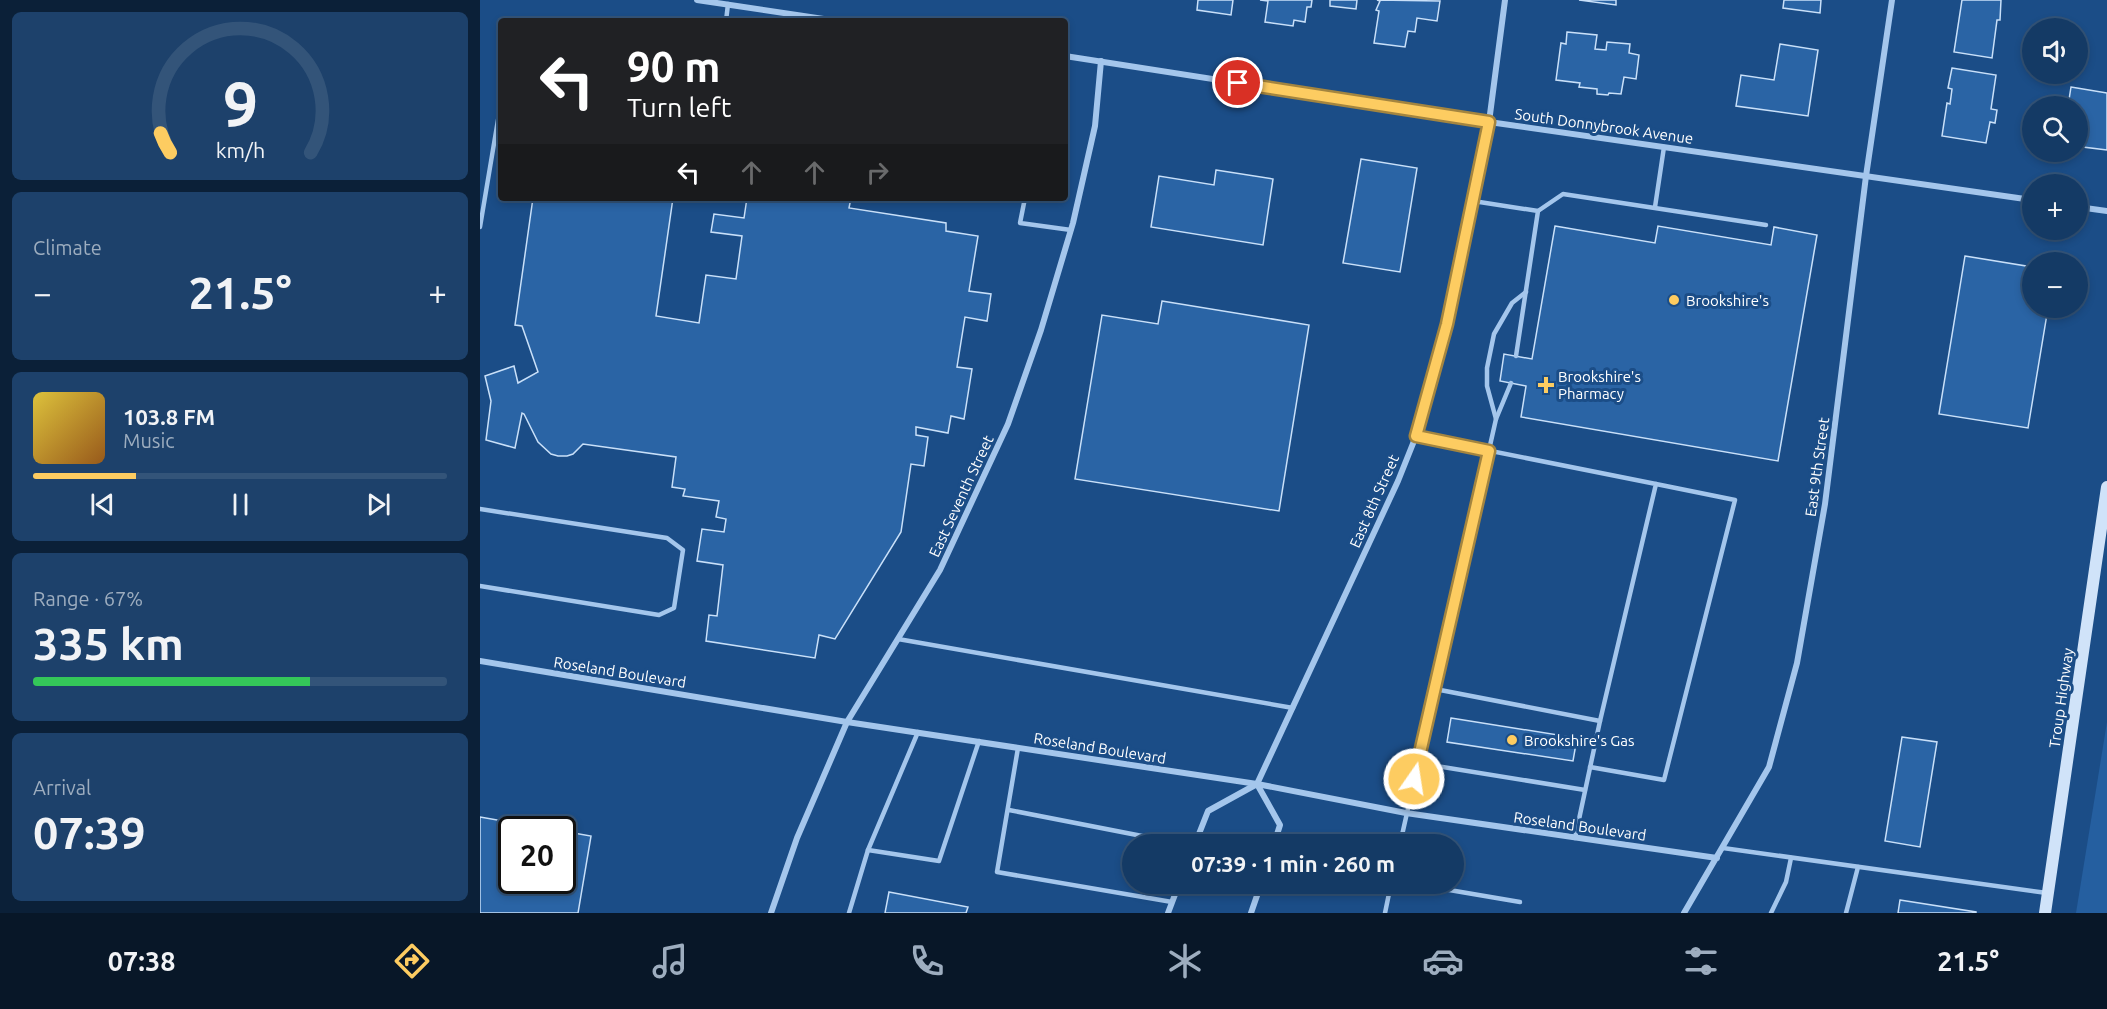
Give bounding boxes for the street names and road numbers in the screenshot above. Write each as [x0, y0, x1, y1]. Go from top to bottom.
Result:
street label: South Donnybrook Avenue [1514, 105, 1694, 147]
street label: East 9th Street [1802, 416, 1832, 518]
street label: East Seventh Street [925, 433, 997, 559]
street label: East 8th Street [1346, 452, 1402, 550]
street label: Troup Highway [2046, 647, 2076, 749]
street label: Roseland Boulevard [553, 653, 687, 691]
street label: Roseland Boulevard [1033, 729, 1167, 767]
street label: Roseland Boulevard [1513, 808, 1647, 844]

